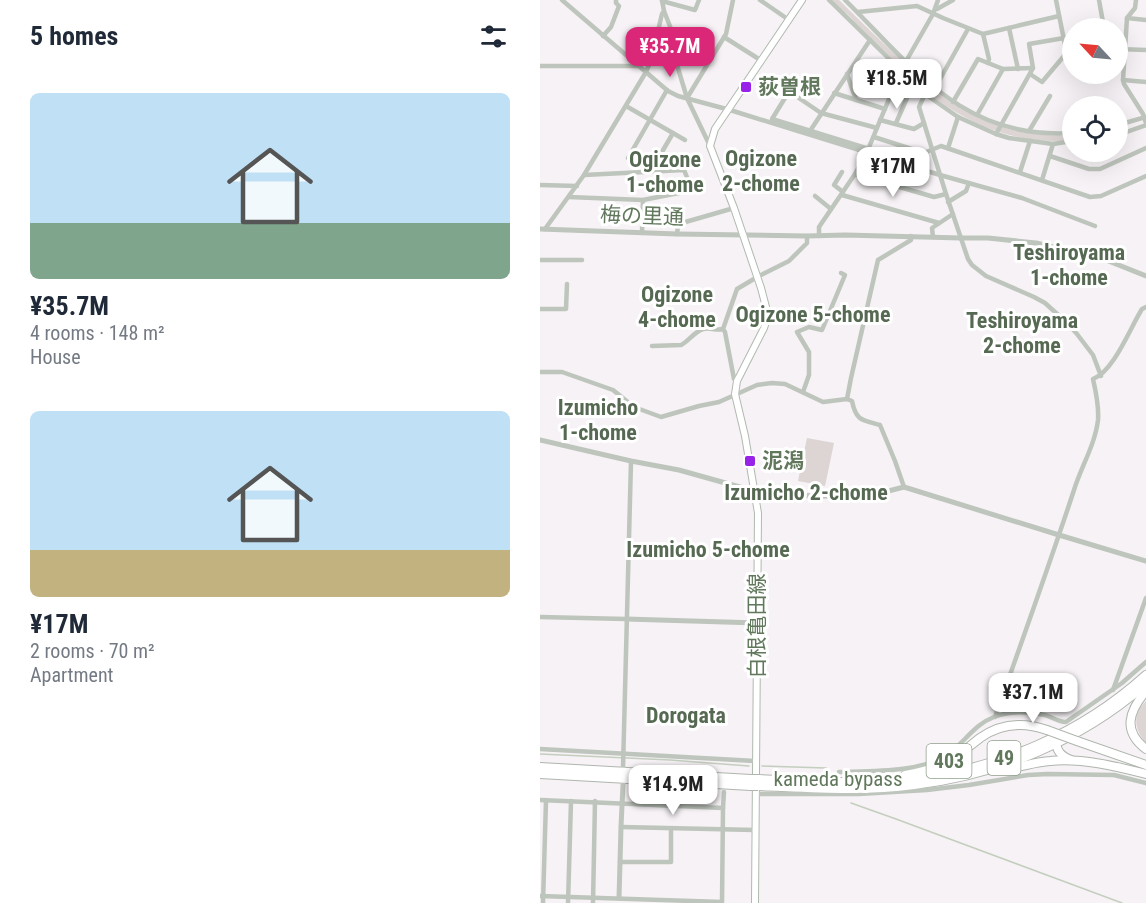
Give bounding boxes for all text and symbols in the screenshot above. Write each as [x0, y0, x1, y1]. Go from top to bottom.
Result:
north arrow [1062, 18, 1128, 84]
map controls [1062, 18, 1128, 162]
icon: filters [477, 20, 510, 53]
text: 5 homes [30, 21, 118, 51]
pin: ¥35.7M [621, 27, 719, 78]
text: ¥35.7M [640, 34, 700, 58]
pin: ¥18.5M [848, 59, 946, 110]
text: ¥18.5M [867, 66, 927, 90]
place label: 荻曽根 [758, 75, 821, 99]
marker: 荻曽根 [739, 80, 753, 94]
button: locate [1062, 96, 1128, 162]
icon: home [216, 132, 324, 240]
district label: Ogizone 2-chome [722, 146, 800, 196]
district label: Ogizone 1-chome [626, 147, 704, 197]
pin: ¥17M [857, 147, 929, 198]
text: ¥17M [871, 154, 915, 178]
street label: 梅の里通 [600, 203, 684, 229]
district label: Teshiroyama 1-chome [1013, 240, 1125, 290]
district label: Ogizone 4-chome [638, 282, 716, 332]
text: ¥35.7M [30, 291, 109, 321]
district label: Ogizone 5-chome [736, 302, 890, 327]
district label: Teshiroyama 2-chome [966, 308, 1078, 358]
text: 4 rooms · 148 m² [30, 321, 165, 345]
text: House [30, 345, 81, 369]
district label: Izumicho 1-chome [558, 395, 638, 445]
place label: 泥潟 [762, 449, 804, 473]
icon: home [216, 450, 324, 558]
marker: 泥潟 [743, 454, 757, 468]
district label: Izumicho 2-chome [724, 480, 888, 505]
district label: Izumicho 5-chome [626, 537, 790, 562]
street label: 白根亀田線 [745, 574, 769, 679]
text: ¥17M [30, 609, 88, 639]
text: 2 rooms · 70 m² [30, 639, 155, 663]
text: Apartment [30, 663, 114, 687]
pin: ¥37.1M [984, 673, 1082, 724]
text: ¥37.1M [1003, 680, 1063, 704]
district label: Dorogata [646, 703, 726, 728]
road number: 49 [988, 741, 1020, 775]
road number: 403 [926, 744, 972, 778]
pin: ¥14.9M [624, 765, 722, 816]
street label: kameda bypass [773, 767, 903, 791]
text: ¥14.9M [643, 772, 703, 796]

